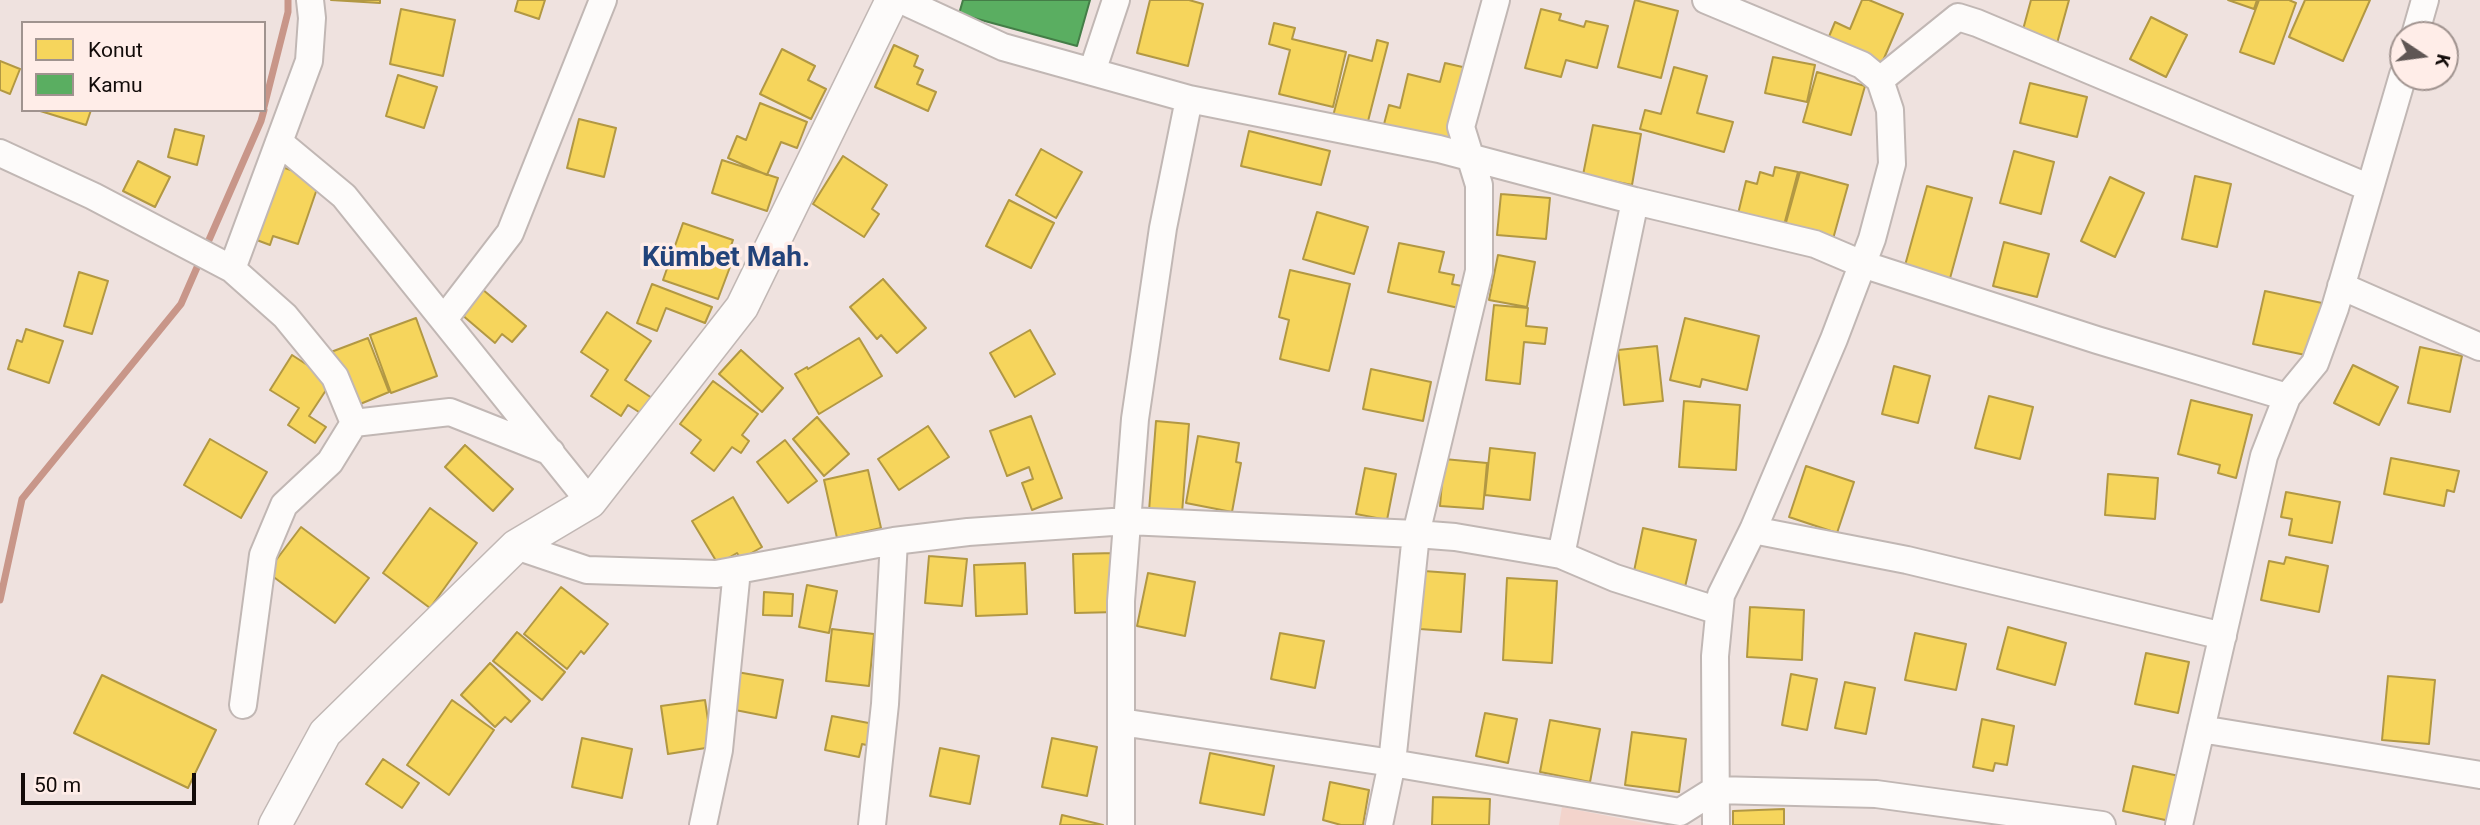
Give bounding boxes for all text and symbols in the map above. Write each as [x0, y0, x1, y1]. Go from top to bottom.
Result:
legend [21, 21, 266, 112]
north arrow [2389, 21, 2459, 91]
text: Konut [88, 38, 143, 62]
text: K [2430, 52, 2456, 69]
text: Kamu [88, 73, 143, 97]
district label: Kümbet Mah. [642, 242, 810, 276]
scale bar [24, 758, 200, 802]
text: 50 m [34, 773, 81, 797]

